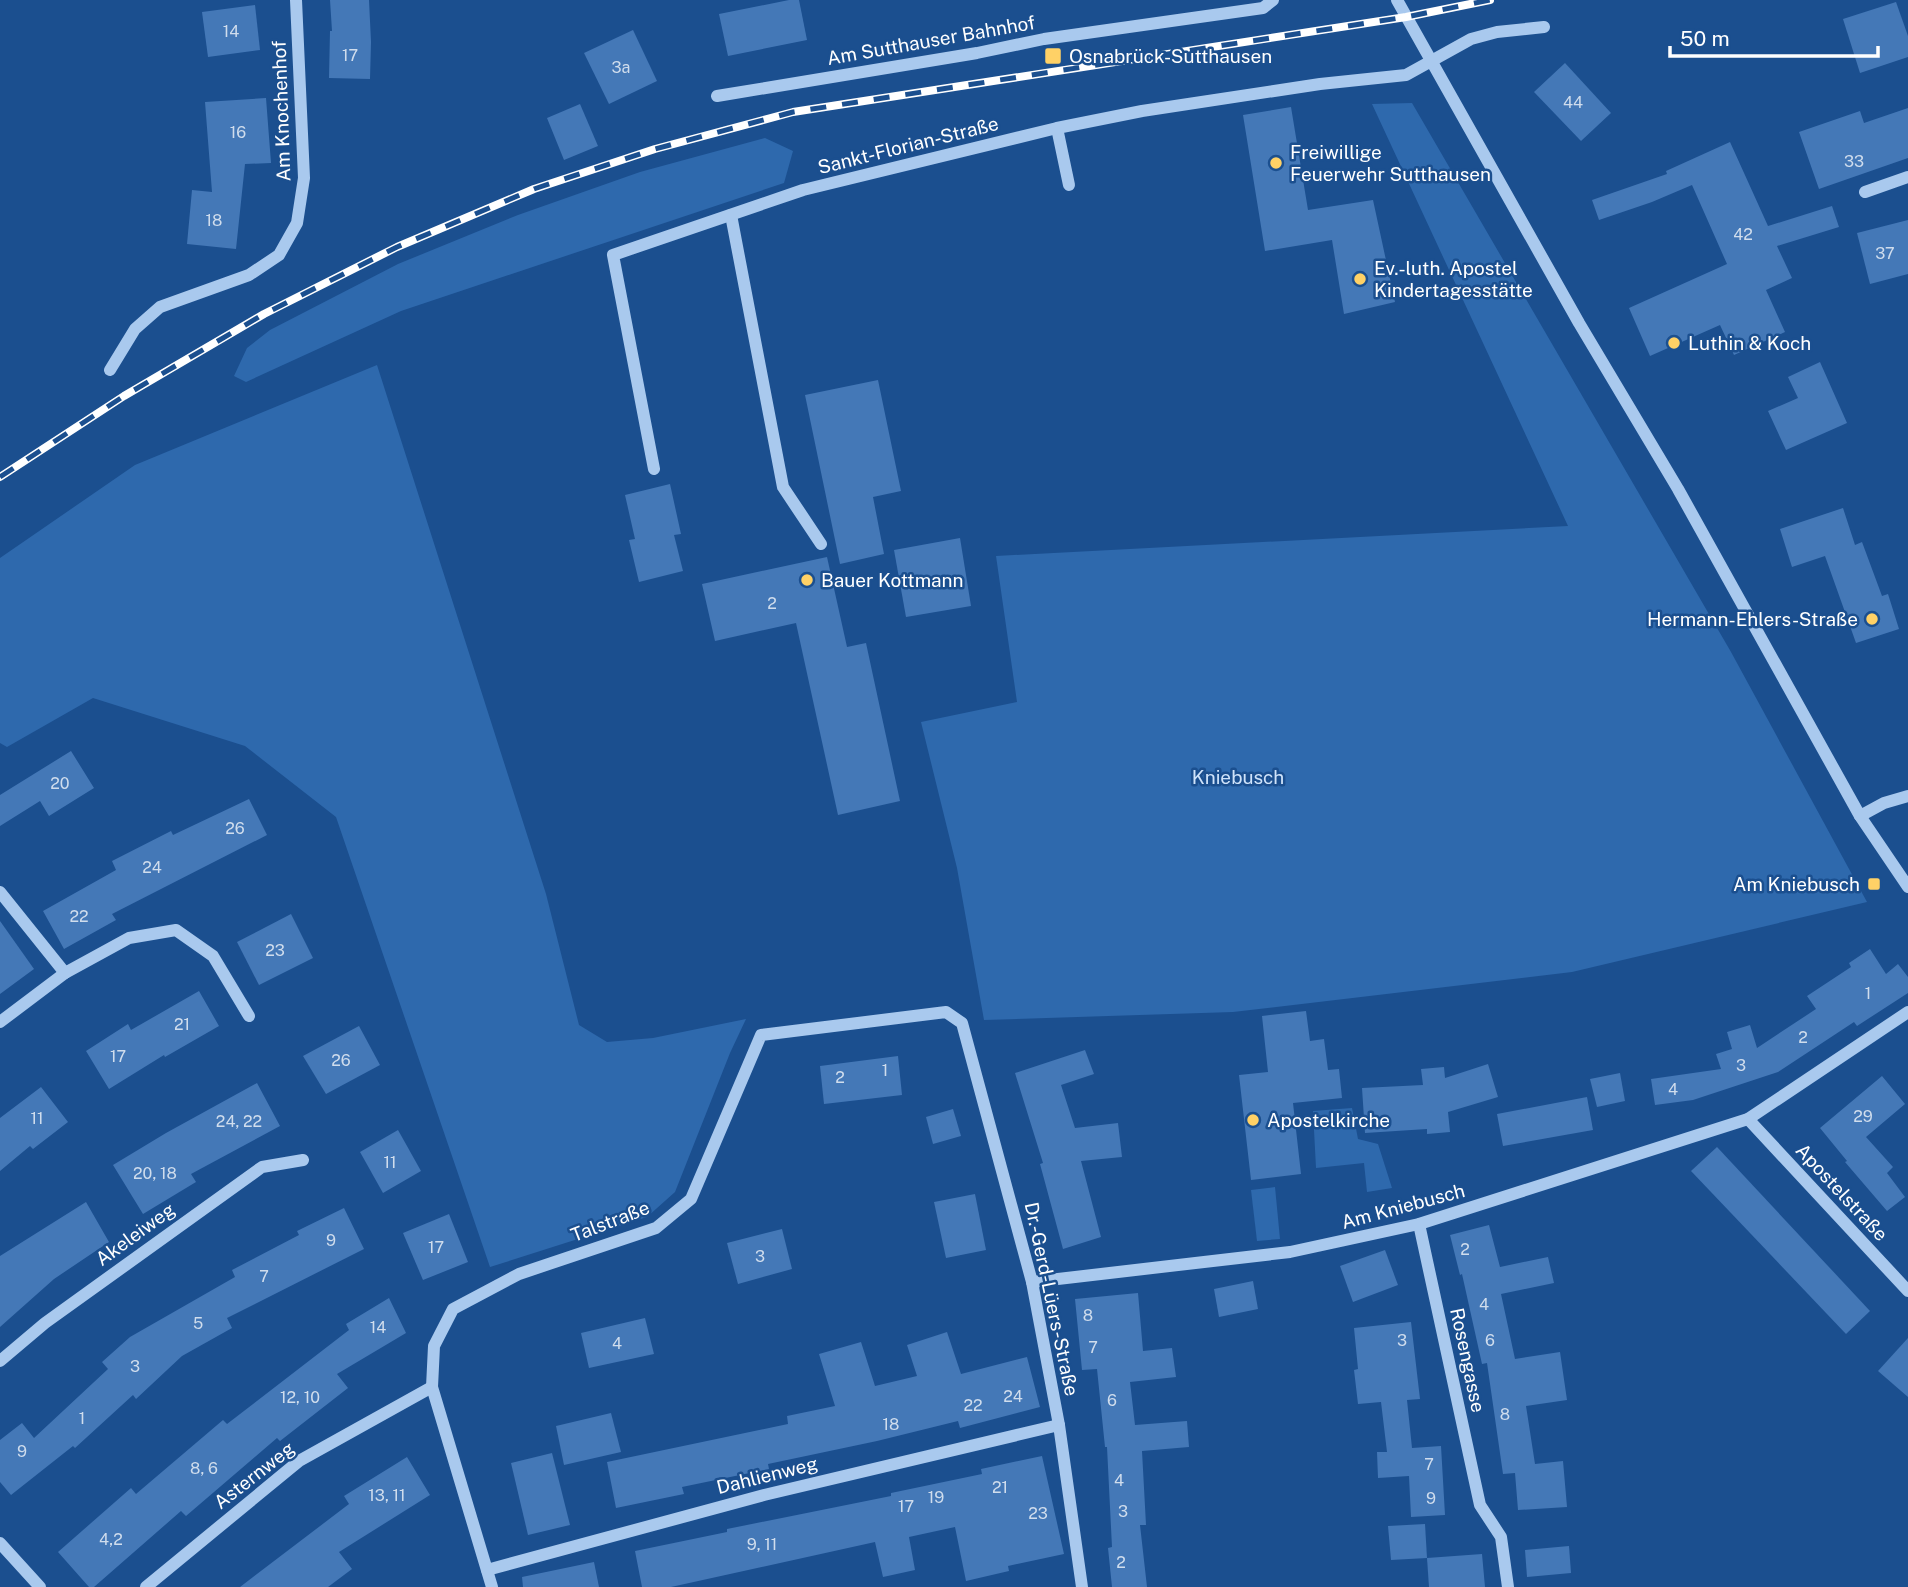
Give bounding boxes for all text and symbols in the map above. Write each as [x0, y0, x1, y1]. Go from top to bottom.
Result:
street label: Am Sutthauser Bahnhof [825, 11, 1037, 69]
scale bar [1670, 14, 1878, 58]
house number: 14 [223, 22, 239, 41]
text: 50 m [1680, 26, 1730, 51]
street label: Am Knochenhof [268, 40, 294, 182]
place label: Osnabrück-Sutthausen [1069, 45, 1272, 67]
house number: 17 [342, 46, 358, 65]
marker: Osnabrück-Sutthausen [1043, 46, 1063, 66]
house number: 3a [612, 58, 630, 77]
house number: 44 [1563, 93, 1583, 112]
street label: Sankt-Florian-Straße [815, 112, 1001, 178]
house number: 16 [230, 123, 246, 142]
place label: Freiwillige Feuerwehr Sutthausen [1290, 141, 1491, 185]
house number: 33 [1844, 152, 1864, 171]
marker: Freiwillige Feuerwehr Sutthausen [1268, 155, 1284, 171]
house number: 18 [206, 211, 222, 230]
house number: 42 [1733, 225, 1753, 244]
house number: 37 [1875, 244, 1895, 263]
place label: Ev.-luth. Apostel Kindertagesstätte [1374, 257, 1533, 301]
marker: Ev.-luth. Apostel Kindertagesstätte [1352, 271, 1368, 287]
place label: Luthin & Koch [1688, 332, 1811, 354]
marker: Luthin & Koch [1666, 335, 1682, 351]
place label: Bauer Kottmann [821, 569, 964, 591]
marker: Bauer Kottmann [799, 572, 815, 588]
house number: 2 [767, 594, 777, 613]
place label: Hermann-Ehlers-Straße [1647, 608, 1858, 630]
marker: Hermann-Ehlers-Straße [1864, 611, 1880, 627]
park label: Kniebusch [1192, 766, 1284, 788]
house number: 20 [50, 774, 70, 793]
house number: 26 [225, 819, 245, 838]
house number: 24 [142, 858, 162, 877]
place label: Am Kniebusch [1733, 873, 1860, 895]
marker: Am Kniebusch [1866, 876, 1882, 892]
house number: 22 [69, 907, 89, 926]
house number: 23 [265, 941, 285, 960]
house number: 1 [1865, 984, 1871, 1003]
house number: 21 [174, 1015, 190, 1034]
house number: 2 [1798, 1028, 1808, 1047]
house number: 17 [110, 1047, 126, 1066]
house number: 26 [331, 1051, 351, 1070]
house number: 3 [1736, 1056, 1746, 1075]
house number: 1 [882, 1061, 888, 1080]
house number: 2 [835, 1068, 845, 1087]
house number: 4 [1668, 1080, 1678, 1099]
house number: 29 [1853, 1107, 1873, 1126]
house number: 11 [30, 1109, 44, 1128]
place label: Apostelkirche [1267, 1109, 1390, 1131]
house number: 24, 22 [216, 1112, 262, 1131]
marker: Apostelkirche [1245, 1112, 1261, 1128]
street label: Apostelstraße [1791, 1139, 1893, 1245]
house number: 11 [383, 1153, 397, 1172]
house number: 20, 18 [133, 1164, 177, 1183]
street label: Am Kniebusch [1339, 1179, 1467, 1233]
street label: Talstraße [568, 1196, 652, 1246]
street label: Akeleiweg [91, 1198, 179, 1270]
street label: Dr.-Gerd-Lüers-Straße [1021, 1200, 1083, 1398]
house number: 9 [326, 1231, 336, 1250]
house number: 17 [428, 1238, 444, 1257]
house number: 2 [1460, 1240, 1470, 1259]
house number: 3 [755, 1247, 765, 1266]
house number: 7 [259, 1267, 269, 1286]
house number: 4 [1479, 1295, 1489, 1314]
house number: 8 [1083, 1306, 1093, 1325]
street label: Rosengasse [1446, 1306, 1490, 1414]
house number: 5 [193, 1314, 203, 1333]
house number: 14 [370, 1318, 386, 1337]
house number: 3 [1397, 1331, 1407, 1350]
house number: 6 [1485, 1331, 1495, 1350]
house number: 4 [612, 1334, 622, 1353]
house number: 7 [1088, 1338, 1098, 1357]
house number: 3 [130, 1357, 140, 1376]
house number: 24 [1003, 1387, 1023, 1406]
house number: 12, 10 [280, 1388, 320, 1407]
house number: 6 [1107, 1391, 1117, 1410]
house number: 22 [963, 1396, 983, 1415]
house number: 8 [1500, 1405, 1510, 1424]
house number: 1 [79, 1409, 85, 1428]
house number: 18 [883, 1415, 899, 1434]
street label: Asternweg [210, 1437, 299, 1513]
house number: 9 [17, 1442, 27, 1461]
street label: Dahlienweg [714, 1452, 820, 1498]
house number: 7 [1424, 1455, 1434, 1474]
house number: 8, 6 [190, 1459, 218, 1478]
house number: 4 [1114, 1471, 1124, 1490]
house number: 21 [992, 1478, 1008, 1497]
house number: 13, 11 [368, 1486, 406, 1505]
house number: 19 [928, 1488, 944, 1507]
house number: 9 [1426, 1489, 1436, 1508]
house number: 17 [898, 1497, 914, 1516]
house number: 3 [1118, 1502, 1128, 1521]
house number: 23 [1028, 1504, 1048, 1523]
house number: 4,2 [99, 1530, 123, 1549]
house number: 9, 11 [747, 1535, 777, 1554]
house number: 2 [1116, 1553, 1126, 1572]

